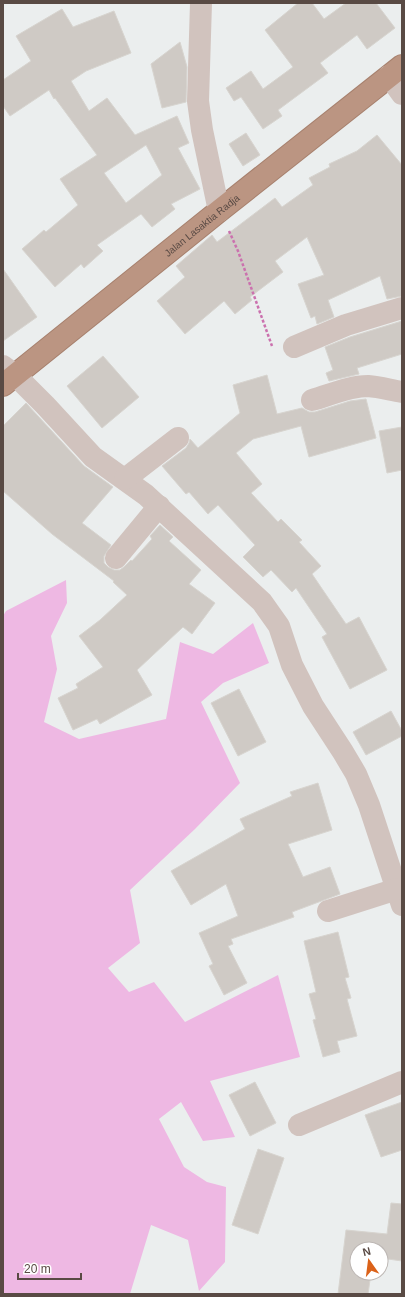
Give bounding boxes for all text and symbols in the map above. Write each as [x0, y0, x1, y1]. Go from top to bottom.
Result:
street label: Jalan Lasaktia Radja [162, 192, 242, 259]
north arrow [349, 1241, 389, 1281]
text: N [361, 1245, 372, 1258]
scale bar [18, 1255, 81, 1281]
text: 20 m [24, 1262, 51, 1276]

